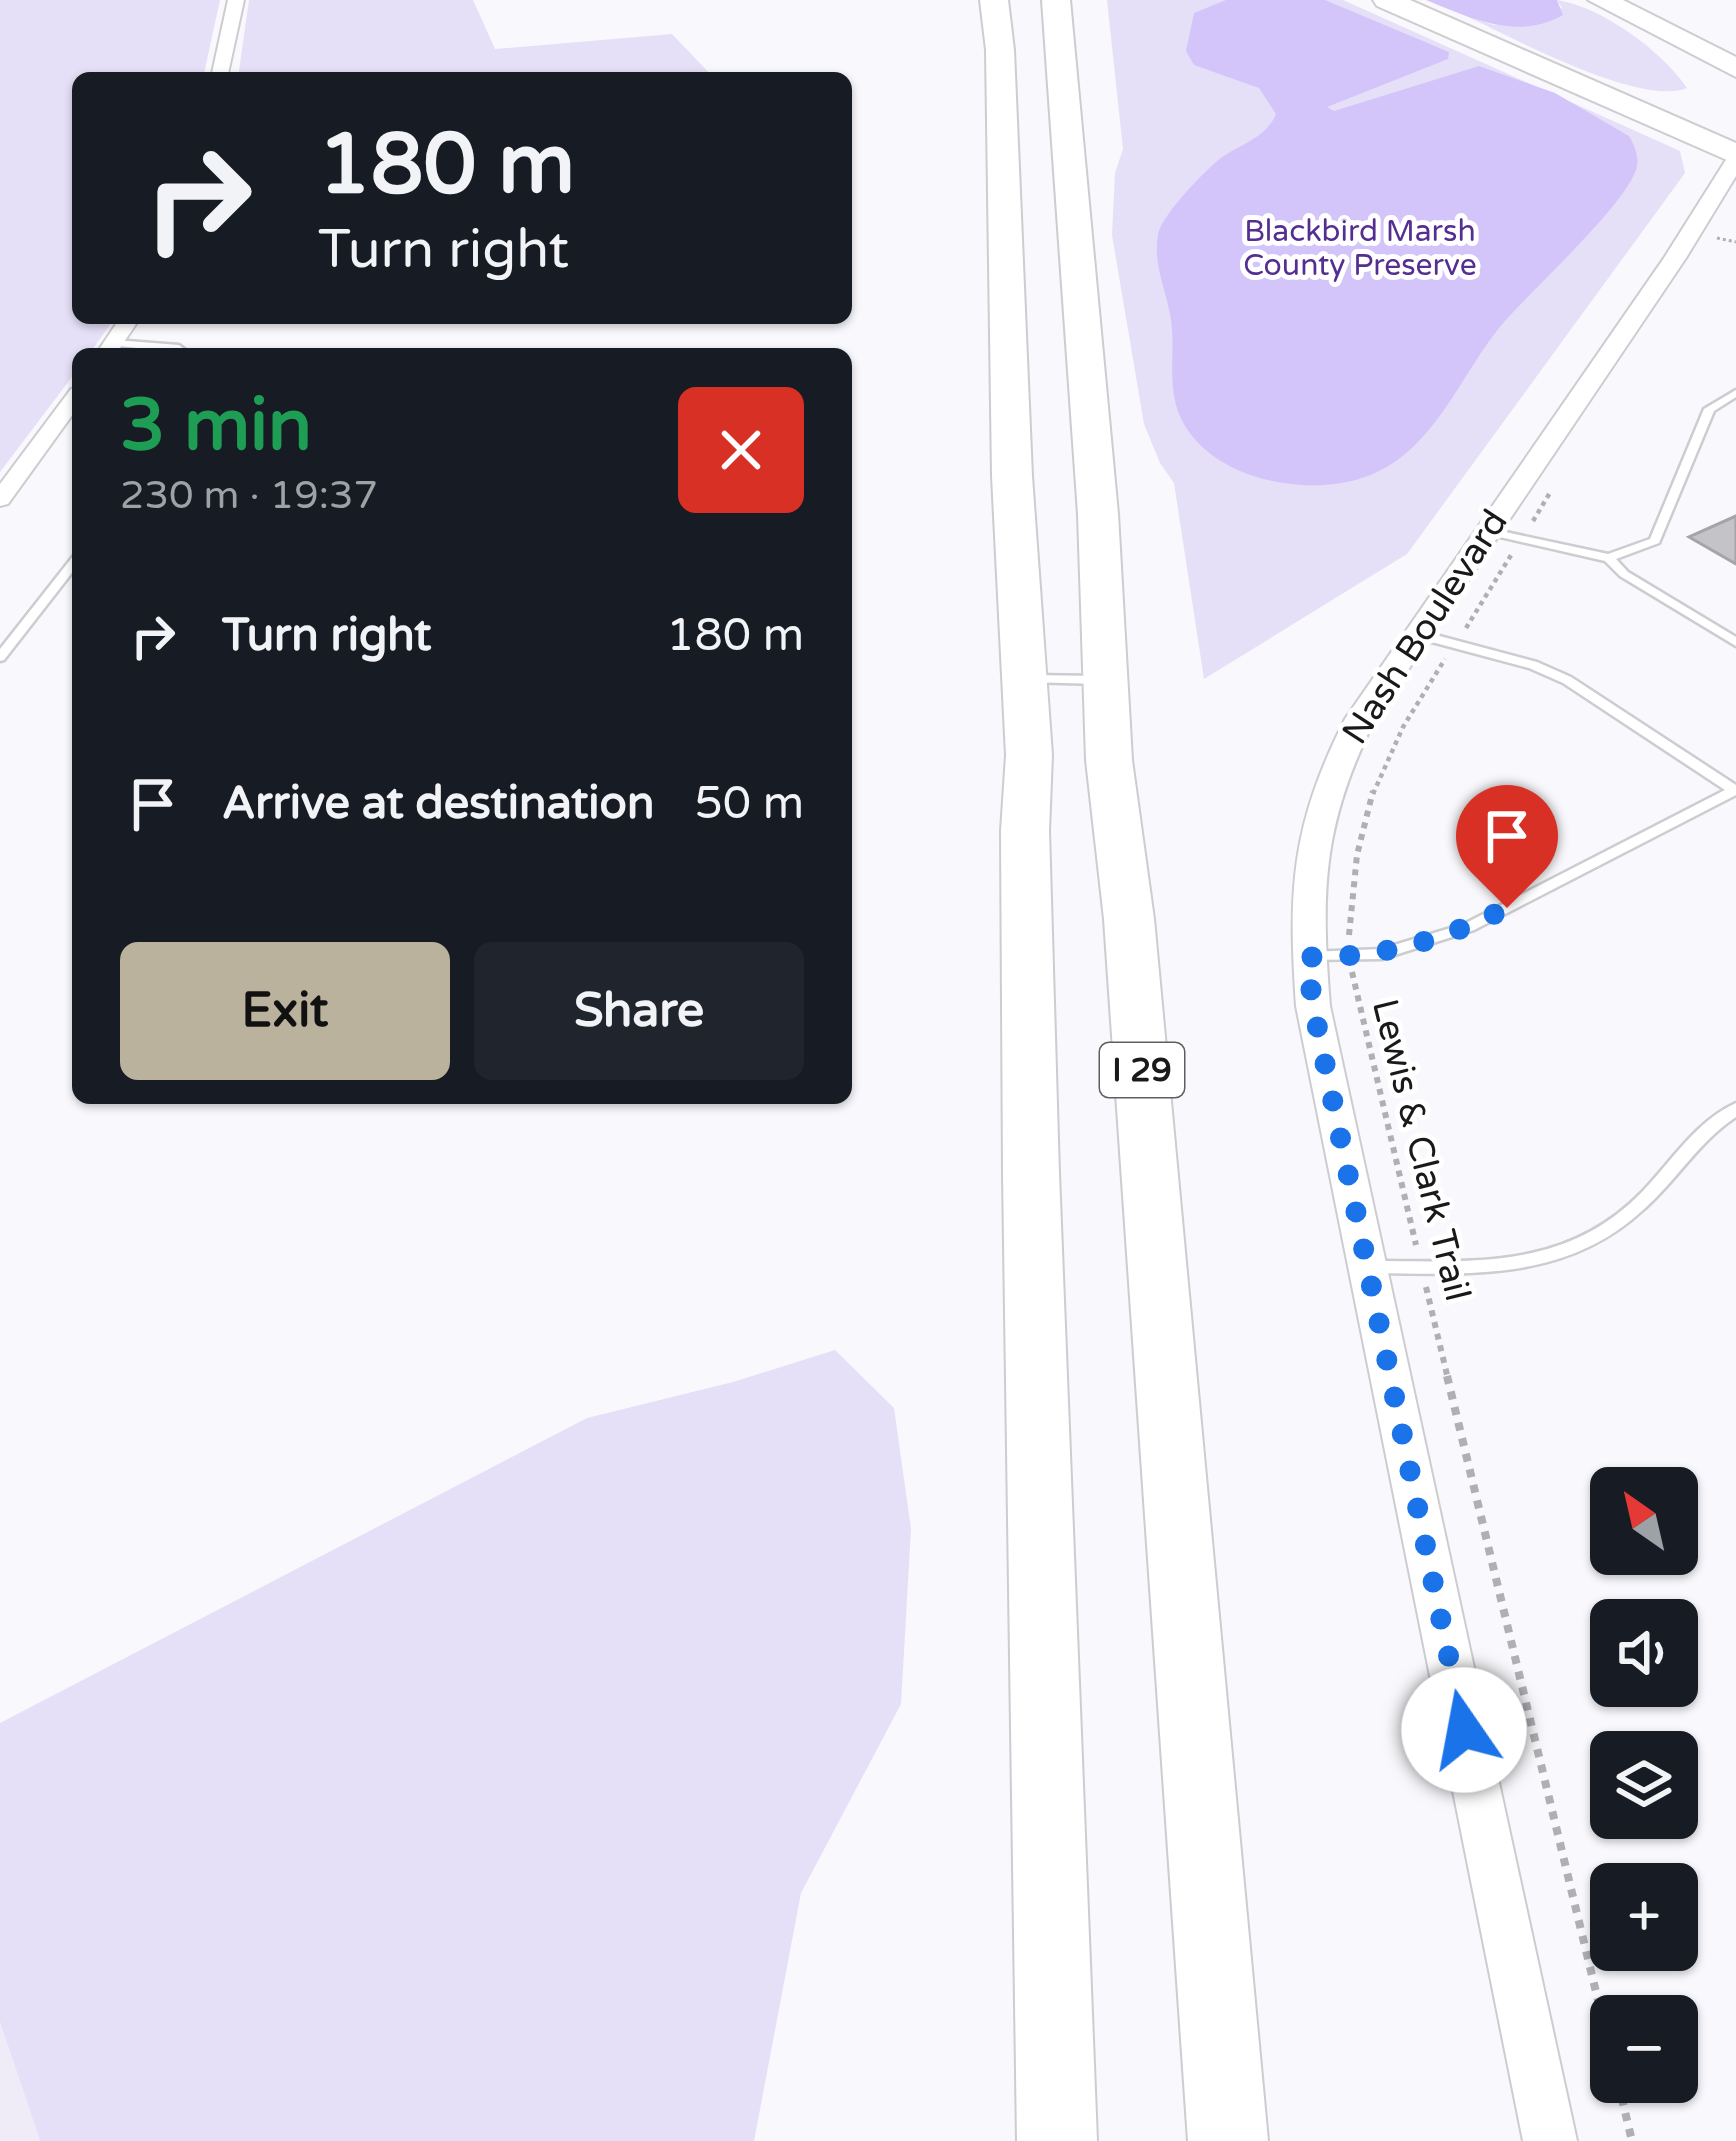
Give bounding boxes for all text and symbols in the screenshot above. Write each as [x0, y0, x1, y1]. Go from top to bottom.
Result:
text: 180 m [318, 115, 575, 216]
icon: right [120, 120, 276, 276]
park label: Blackbird Marsh County Preserve [1243, 213, 1477, 284]
text: Turn right [318, 217, 569, 282]
text: 3 min [120, 383, 312, 470]
button: close [678, 387, 804, 513]
text: 230 m · 19:37 [120, 472, 378, 519]
street label: Nash Boulevard [1333, 502, 1517, 752]
icon: right [120, 603, 186, 669]
text: Turn right [222, 609, 431, 663]
text: 180 m [666, 609, 804, 663]
icon: arrive [120, 771, 186, 837]
text: Arrive at destination [222, 777, 654, 831]
text: 50 m [694, 777, 804, 831]
pin [1456, 785, 1558, 908]
icon: arrive [1474, 803, 1540, 869]
button: Exit [120, 942, 450, 1080]
button: Share [474, 942, 804, 1080]
street label: Lewis & Clark Trail [1363, 995, 1479, 1305]
road number: I 29 [1100, 1043, 1184, 1097]
north arrow [1590, 1467, 1698, 1575]
map controls [1590, 1467, 1698, 2103]
button: sound [1590, 1599, 1698, 1707]
position arrow [1401, 1667, 1527, 1793]
button: layers [1590, 1731, 1698, 1839]
button: + [1590, 1863, 1698, 1971]
button: − [1590, 1995, 1698, 2103]

